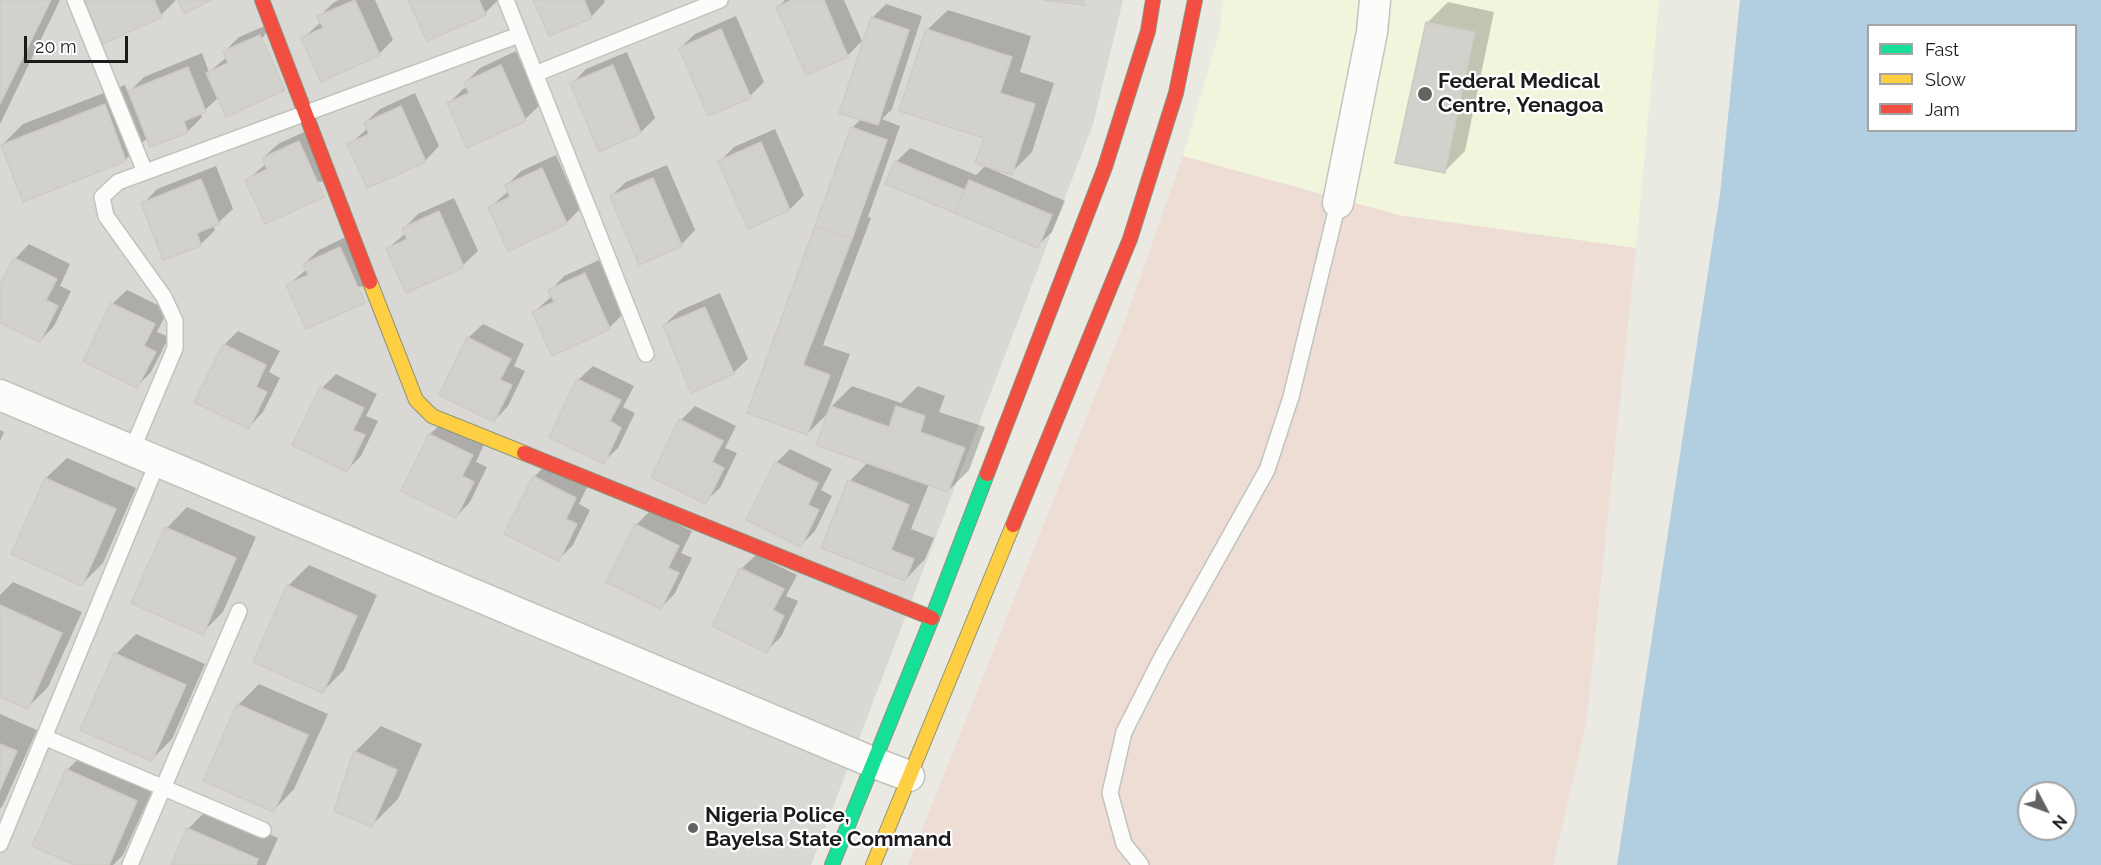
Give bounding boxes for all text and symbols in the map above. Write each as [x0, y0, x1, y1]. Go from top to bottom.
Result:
scale bar [27, 24, 130, 62]
legend [1867, 24, 2077, 132]
text: 20 m [35, 36, 77, 57]
text: Fast [1925, 39, 1959, 60]
place label: Federal Medical Centre, Yenagoa [1438, 69, 1603, 119]
text: Slow [1925, 69, 1966, 90]
marker: Federal Medical Centre, Yenagoa [1416, 85, 1434, 103]
text: Jam [1925, 99, 1960, 120]
north arrow [2017, 781, 2077, 841]
place label: Nigeria Police, Bayelsa State Command [705, 803, 951, 853]
text: N [2048, 811, 2071, 833]
marker: Nigeria Police, Bayelsa State Command [686, 821, 700, 835]

